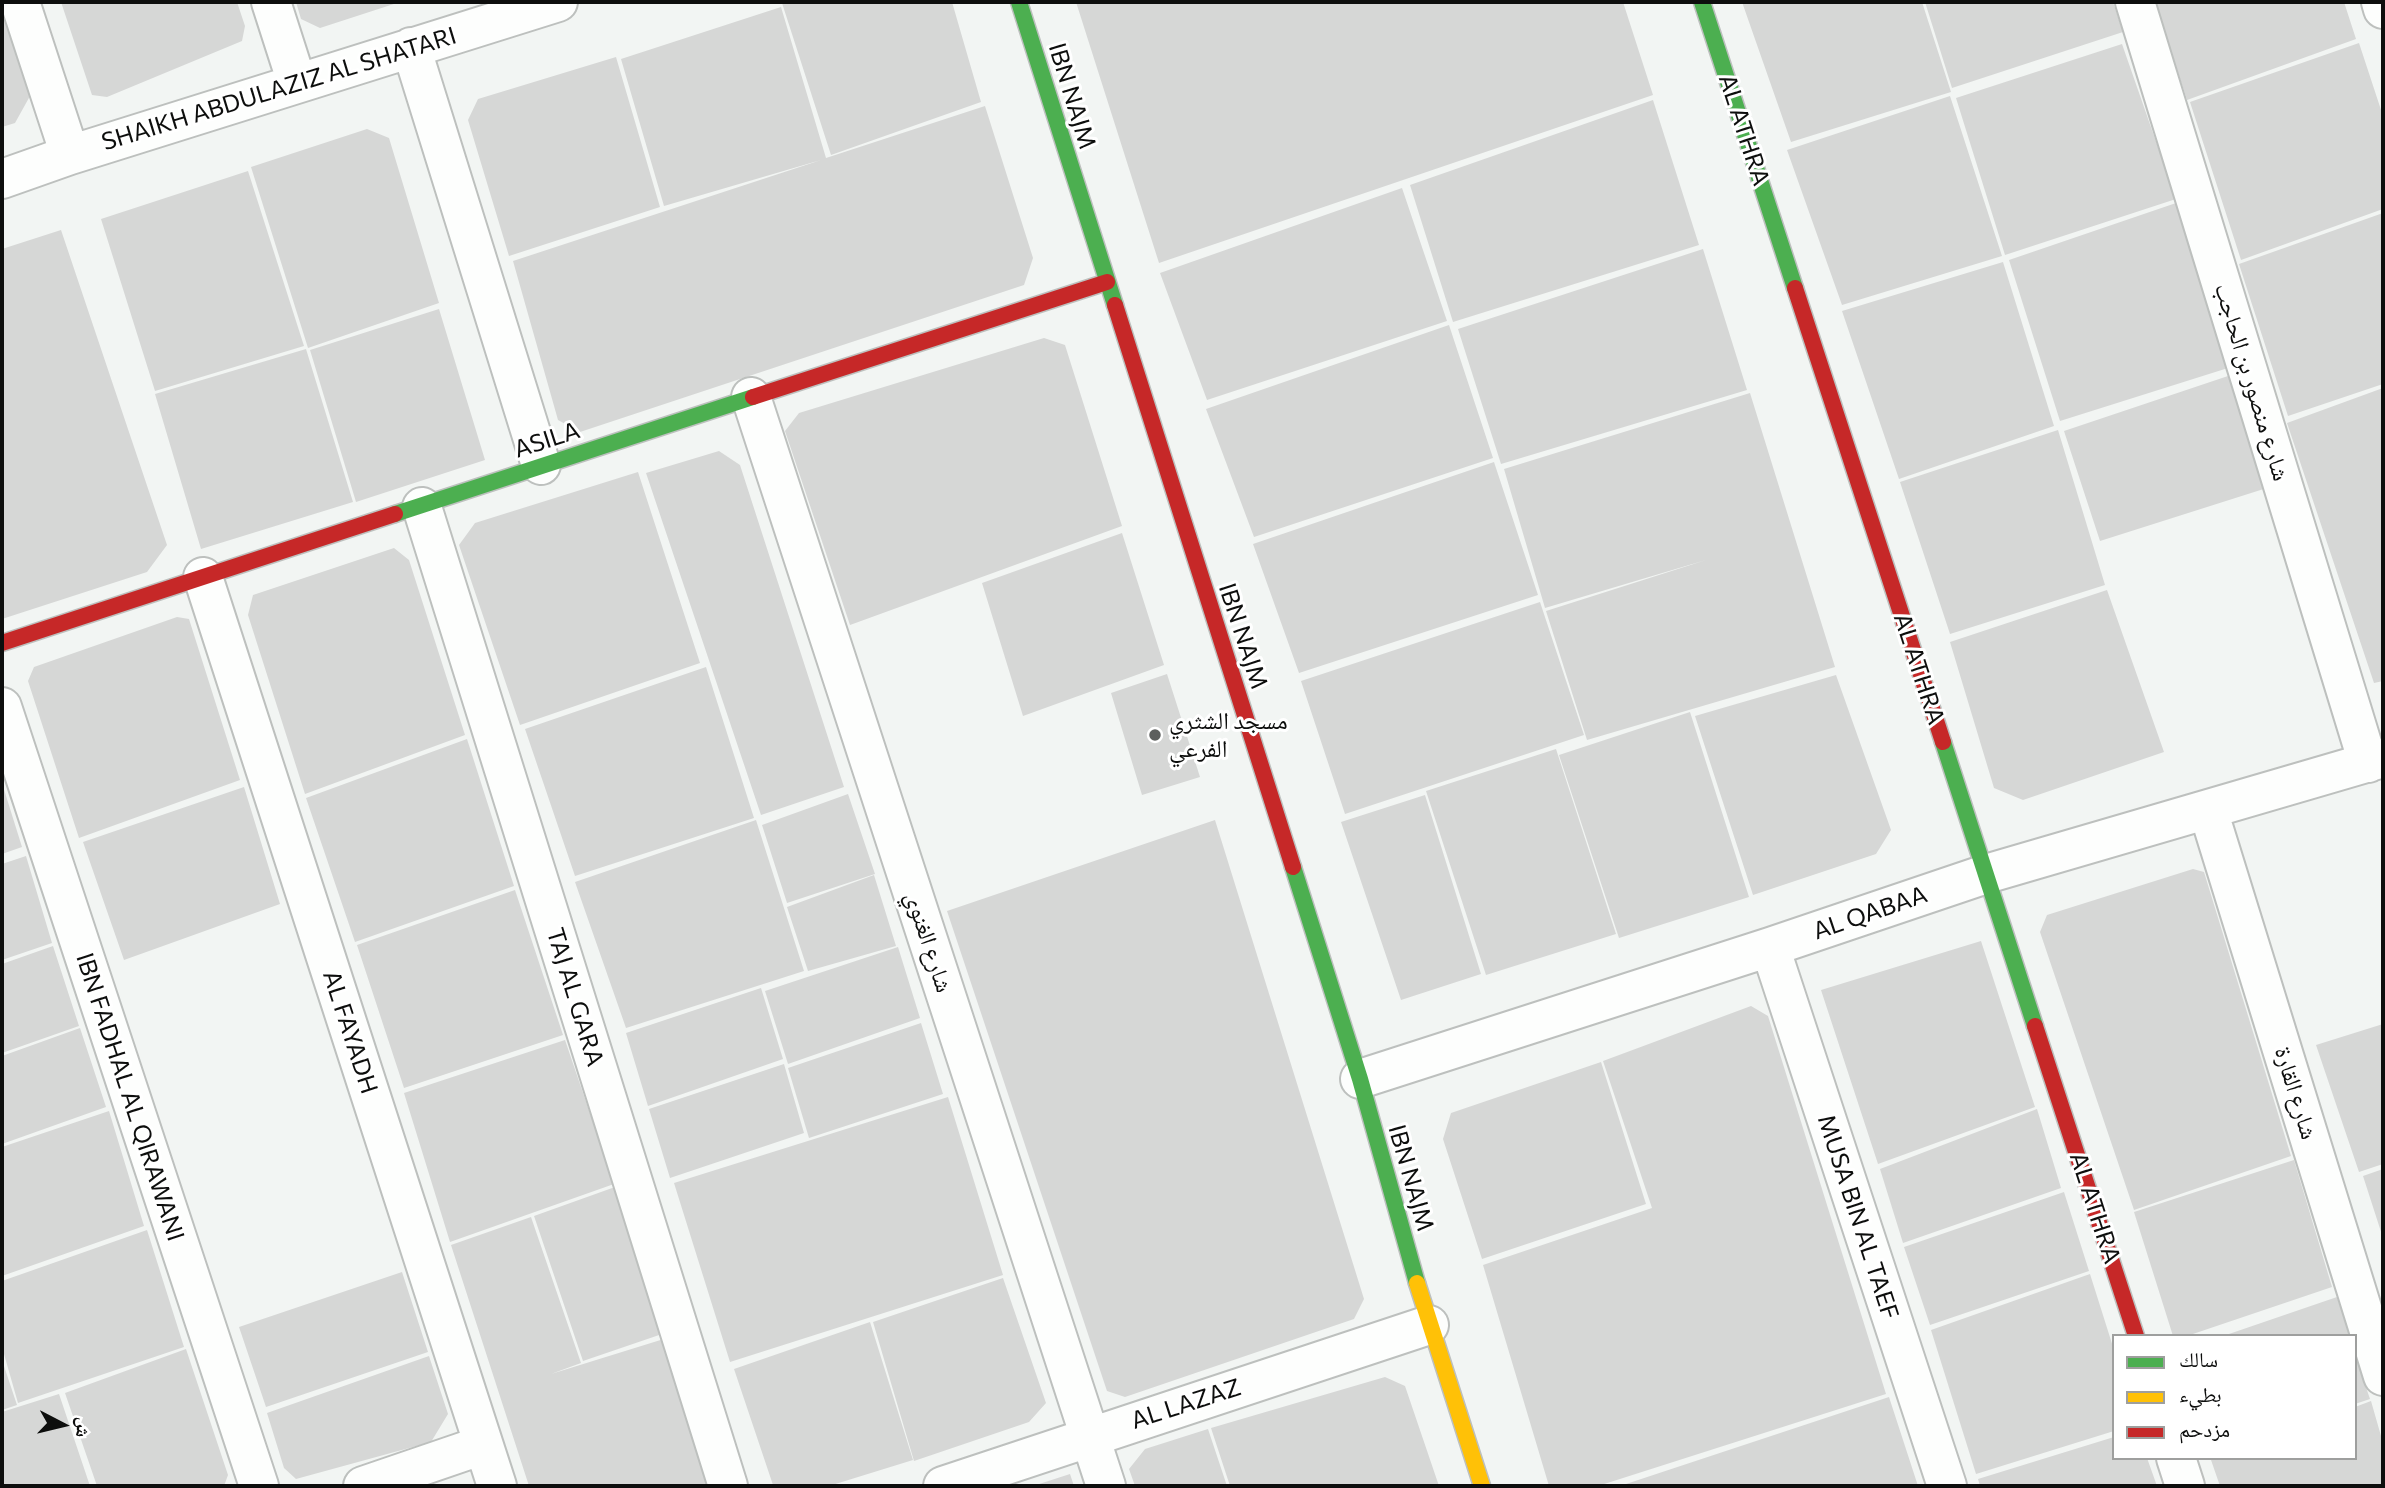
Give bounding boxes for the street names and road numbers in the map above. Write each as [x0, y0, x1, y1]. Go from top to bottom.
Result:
street label: SHAIKH ABDULAZIZ AL SHATARI [98, 21, 460, 157]
street label: IBN NAJM [1042, 39, 1102, 153]
street label: AL ATHRA [1712, 71, 1776, 189]
street label: شارع منصور بن الحاجب [2208, 280, 2296, 484]
street label: ASILA [510, 416, 584, 464]
street label: IBN NAJM [1212, 579, 1274, 693]
street label: AL ATHRA [1887, 610, 1951, 728]
street label: AL QABAA [1809, 880, 1931, 946]
street label: شارع الغنوي [899, 888, 959, 996]
street label: TAJ AL GARA [540, 924, 610, 1070]
street label: IBN FADHAL AL QIRAWANI [70, 949, 190, 1245]
street label: AL FAYADH [317, 967, 383, 1097]
street label: شارع القارة [2268, 1043, 2324, 1143]
street label: MUSA BIN AL TAEF [1811, 1111, 1905, 1323]
street label: IBN NAJM [1382, 1121, 1440, 1235]
street label: AL ATHRA [2063, 1149, 2127, 1267]
street label: AL LAZAZ [1127, 1373, 1245, 1435]

